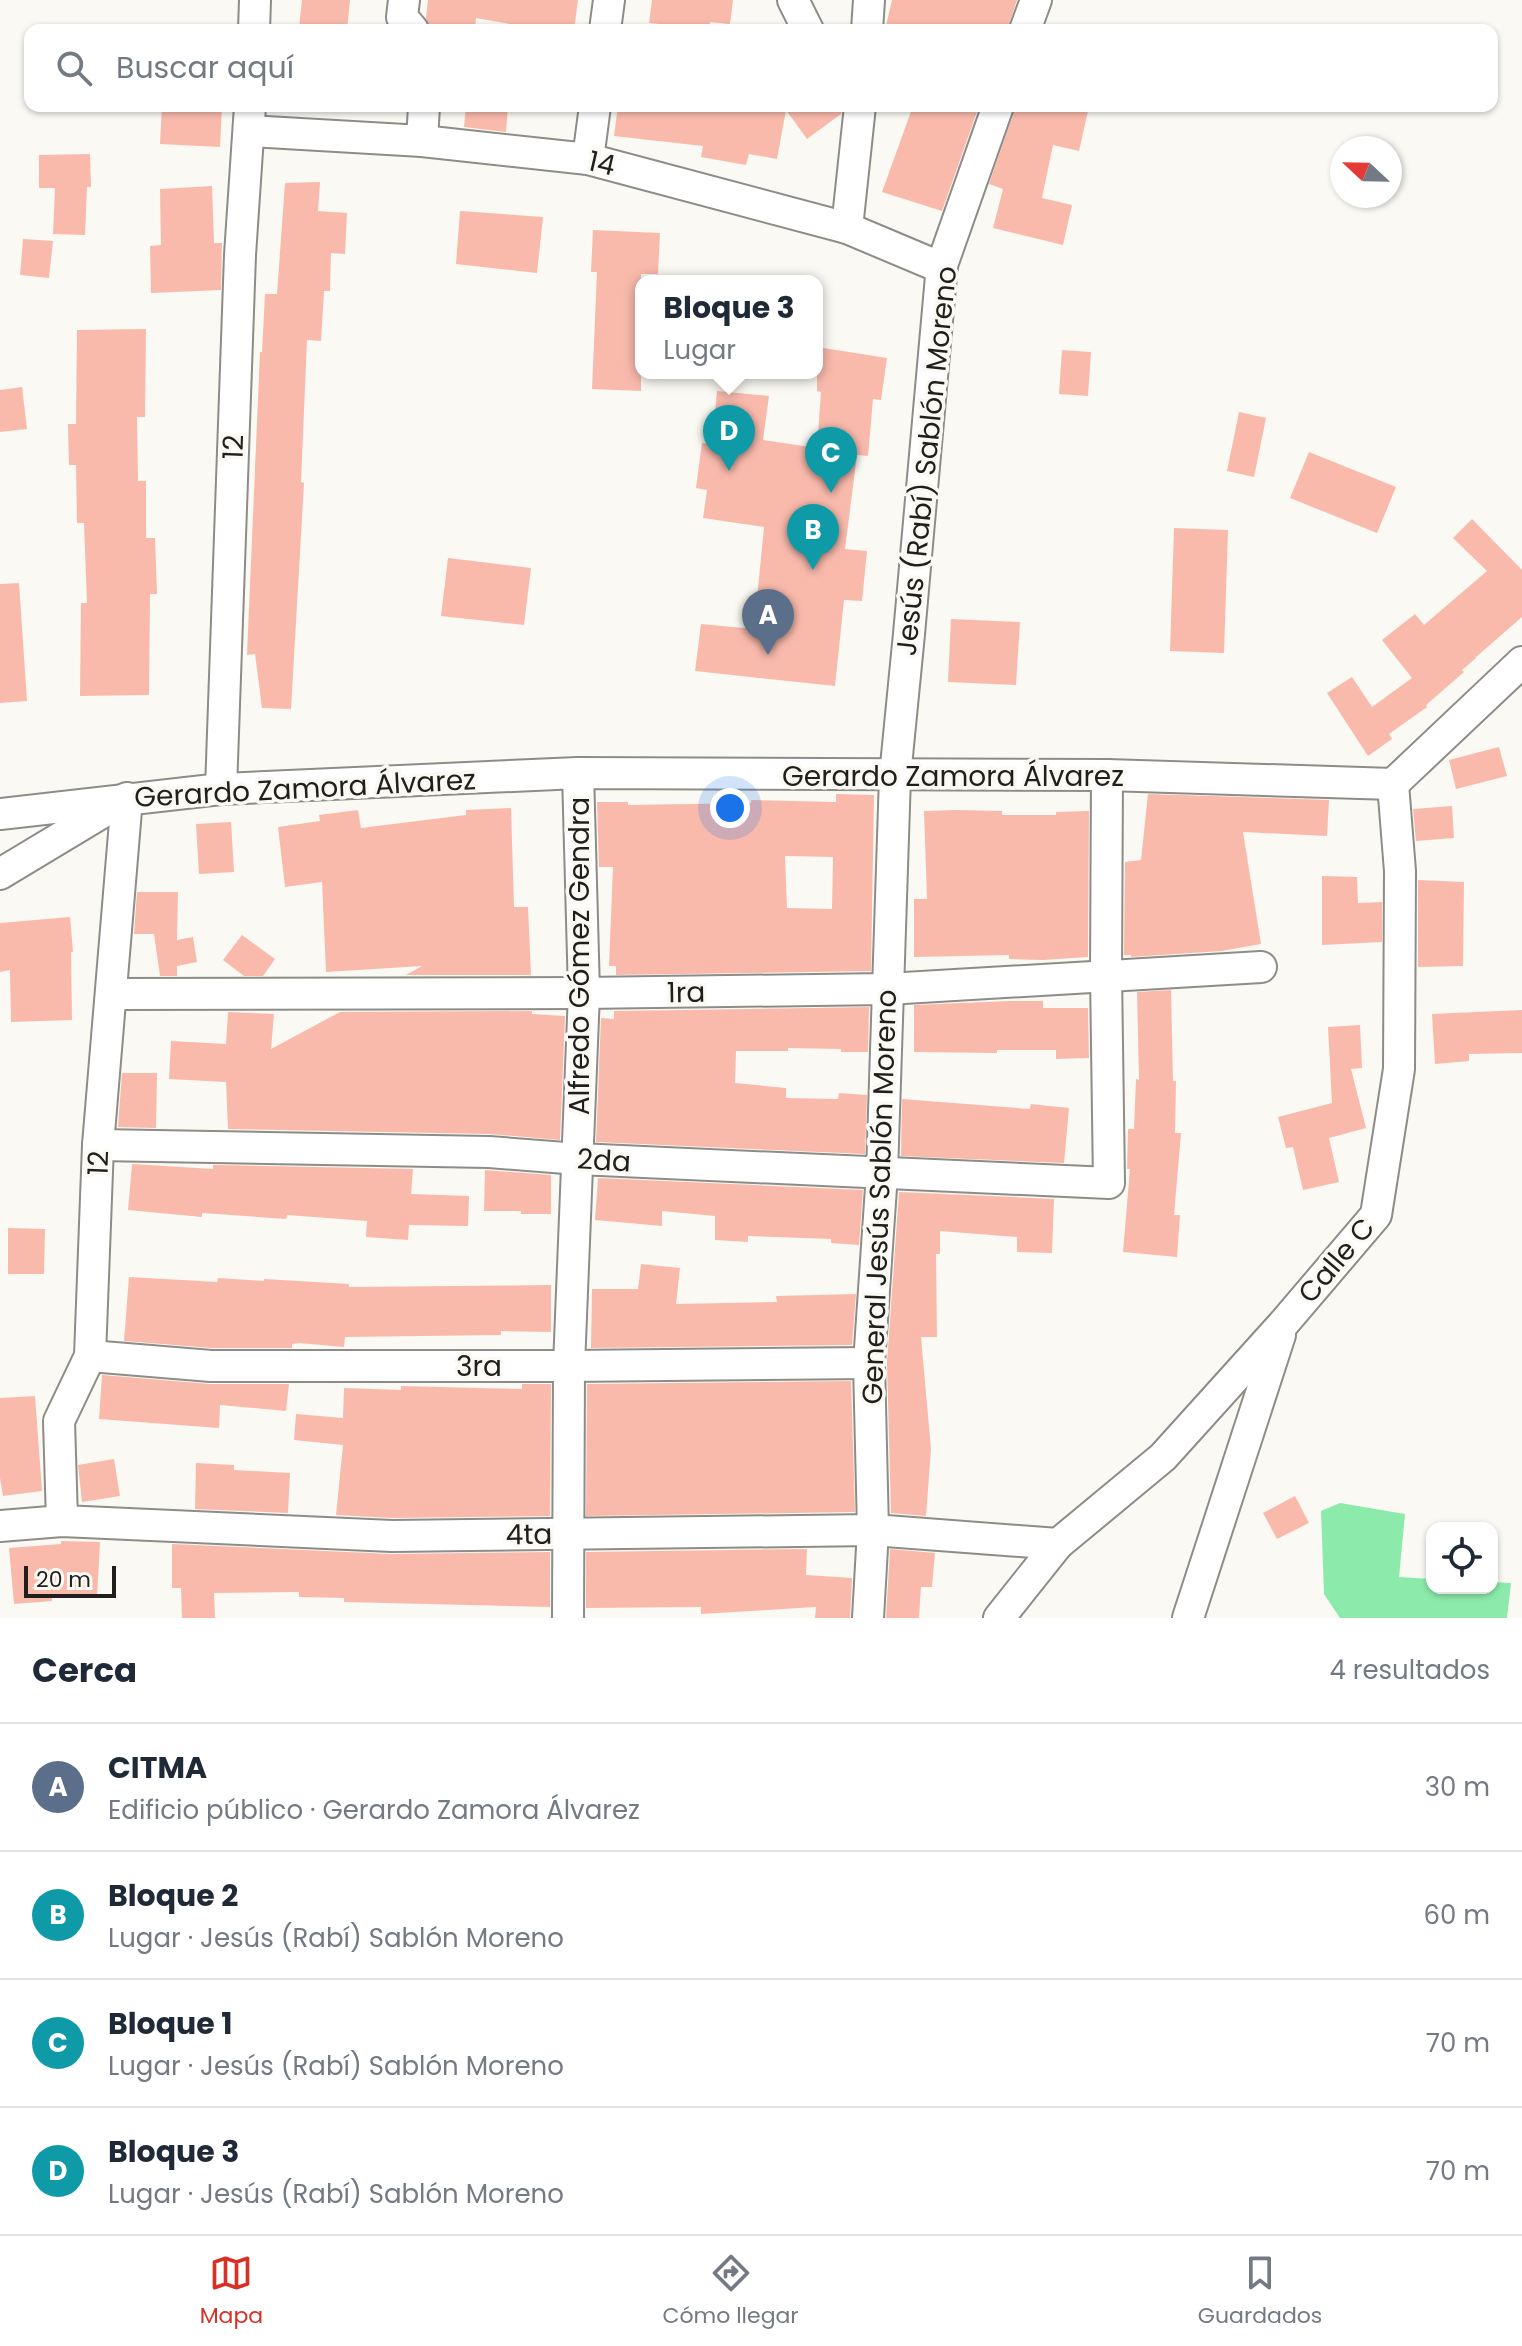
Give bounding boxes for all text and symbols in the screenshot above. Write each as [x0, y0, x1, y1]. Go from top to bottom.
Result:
search box [24, 24, 1498, 112]
icon: search [52, 46, 96, 90]
text: Buscar aquí [116, 46, 294, 89]
north arrow [1330, 136, 1402, 208]
street label: 14 [585, 141, 619, 185]
street label: Jesús (Rabí) Sablón Moreno [887, 264, 966, 658]
popup [635, 275, 823, 379]
text: Bloque 3 [663, 286, 795, 329]
text: Lugar [663, 332, 736, 368]
pin: D [703, 405, 755, 471]
pin: C [805, 427, 857, 493]
street label: 12 [214, 434, 253, 460]
pin: B [787, 504, 839, 570]
pin: A [742, 589, 794, 655]
street label: Gerardo Zamora Álvarez [782, 757, 1124, 796]
street label: Gerardo Zamora Álvarez [133, 760, 477, 817]
your location [710, 788, 750, 828]
street label: Alfredo Gómez Gendra [560, 797, 599, 1115]
street label: 1ra [666, 973, 706, 1012]
street label: General Jesús Sablón Moreno [853, 989, 906, 1405]
street label: 2da [576, 1140, 632, 1181]
street label: 12 [79, 1150, 118, 1176]
street label: Calle C [1289, 1209, 1384, 1311]
street label: 3ra [456, 1347, 502, 1386]
street label: 4ta [505, 1515, 553, 1554]
map controls [1426, 1522, 1498, 1594]
button: locate [1426, 1522, 1498, 1594]
scale bar [24, 1562, 116, 1598]
text: 20 m [36, 1564, 91, 1595]
text: Cerca [32, 1646, 137, 1694]
text: 4 resultados [1329, 1652, 1490, 1688]
text: CITMA [108, 1746, 207, 1789]
text: A [48, 1769, 68, 1805]
text: 30 m [1425, 1769, 1490, 1805]
text: Edificio público · Gerardo Zamora Álvarez [108, 1792, 640, 1828]
text: Bloque 2 [108, 1874, 238, 1917]
text: B [49, 1897, 67, 1933]
text: 60 m [1423, 1897, 1490, 1933]
text: Lugar · Jesús (Rabí) Sablón Moreno [108, 1920, 564, 1956]
text: Bloque 1 [108, 2002, 232, 2045]
text: C [48, 2025, 68, 2061]
text: 70 m [1426, 2025, 1490, 2061]
text: Lugar · Jesús (Rabí) Sablón Moreno [108, 2048, 564, 2084]
text: Bloque 3 [108, 2130, 239, 2173]
text: D [49, 2153, 67, 2189]
text: 70 m [1426, 2153, 1490, 2189]
text: Lugar · Jesús (Rabí) Sablón Moreno [108, 2176, 564, 2212]
tab: Mapa [200, 2251, 263, 2332]
tab: Cómo llegar [662, 2251, 799, 2332]
tab: Guardados [1198, 2251, 1322, 2332]

